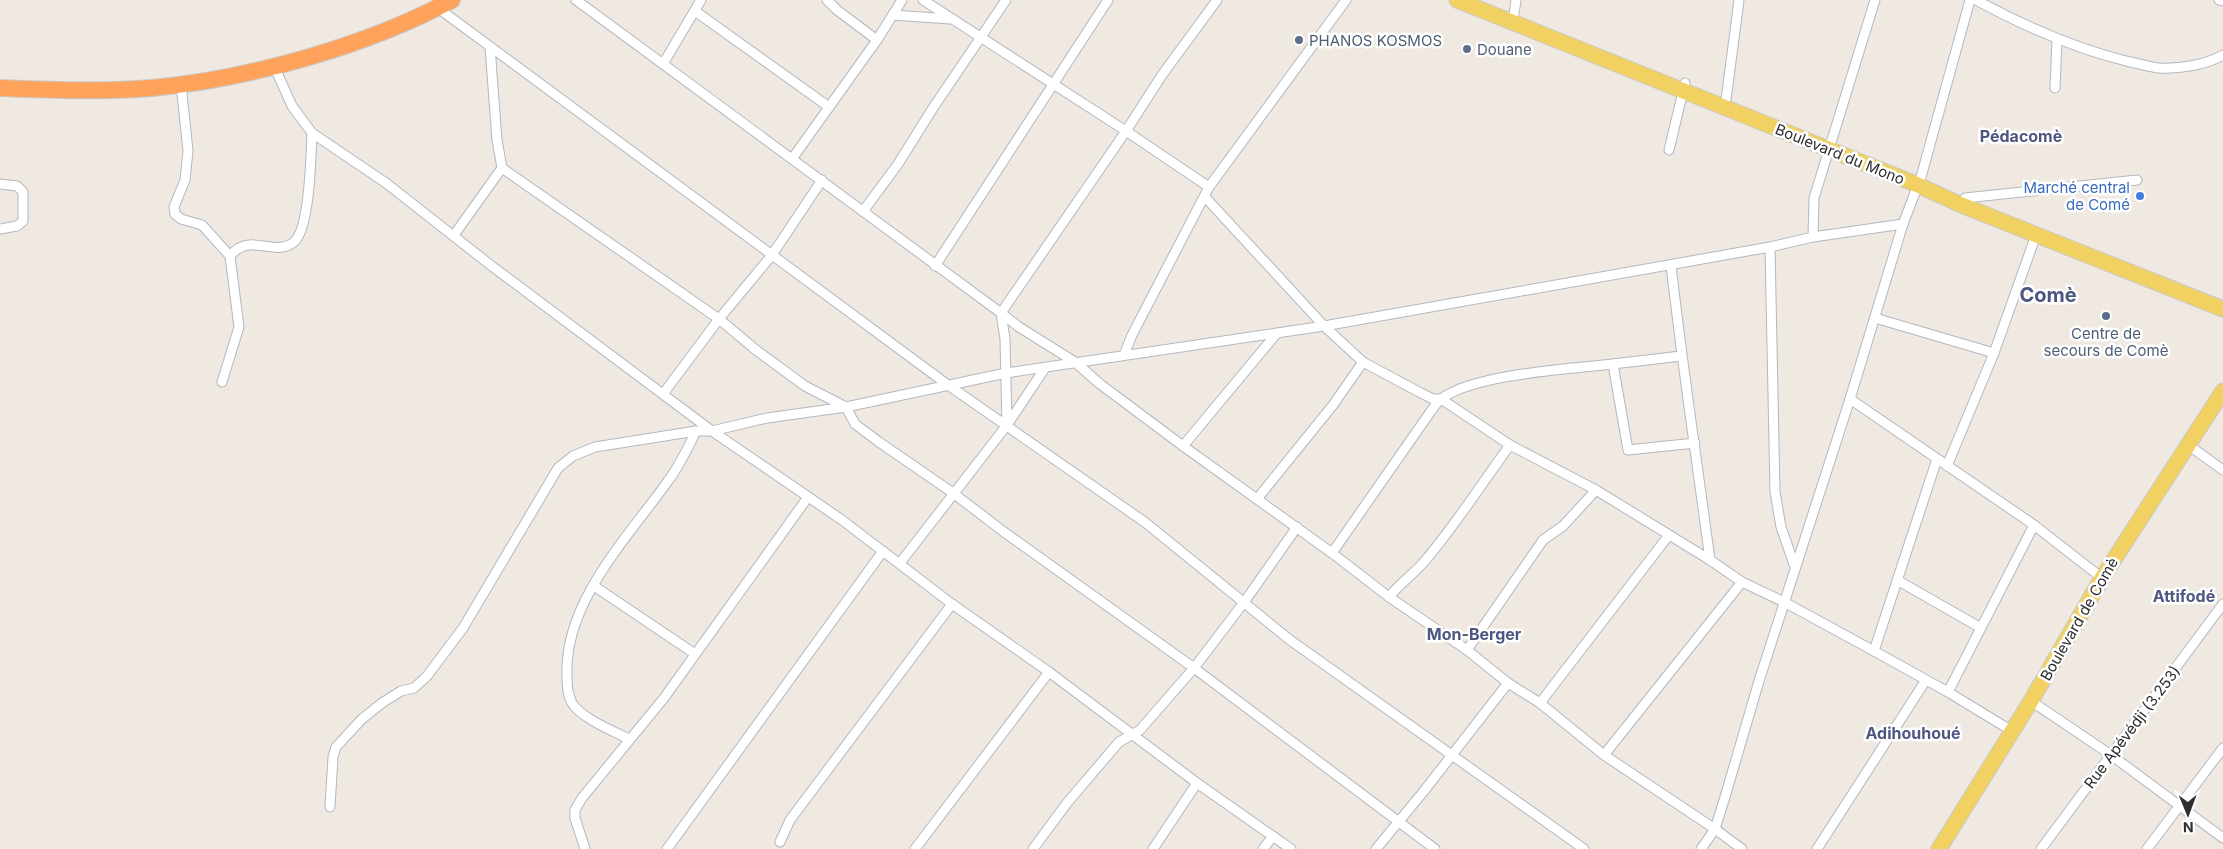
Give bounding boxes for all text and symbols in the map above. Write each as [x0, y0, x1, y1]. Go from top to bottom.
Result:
place label: PHANOS KOSMOS [1309, 31, 1442, 50]
marker: PHANOS KOSMOS [1293, 34, 1305, 46]
place label: Douane [1477, 40, 1532, 59]
marker: Douane [1461, 43, 1473, 55]
street label: Boulevard du Mono [1772, 119, 1908, 189]
district label: Pédacomè [1980, 126, 2062, 146]
place label: Marché central de Comé [2023, 178, 2130, 214]
marker: Marché central de Comé [2134, 190, 2146, 202]
district label: Comè [2019, 283, 2077, 307]
marker: Centre de secours de Comè [2100, 310, 2112, 322]
place label: Centre de secours de Comè [2044, 324, 2168, 360]
street label: Boulevard de Comè [2036, 554, 2122, 684]
district label: Attifodé [2153, 586, 2215, 606]
district label: Mon-Berger [1427, 624, 1522, 644]
street label: Rue Apévédji (3.253) [2080, 662, 2184, 792]
district label: Adihouhoué [1866, 723, 1961, 743]
north arrow [2163, 789, 2213, 839]
text: N [2183, 819, 2194, 836]

